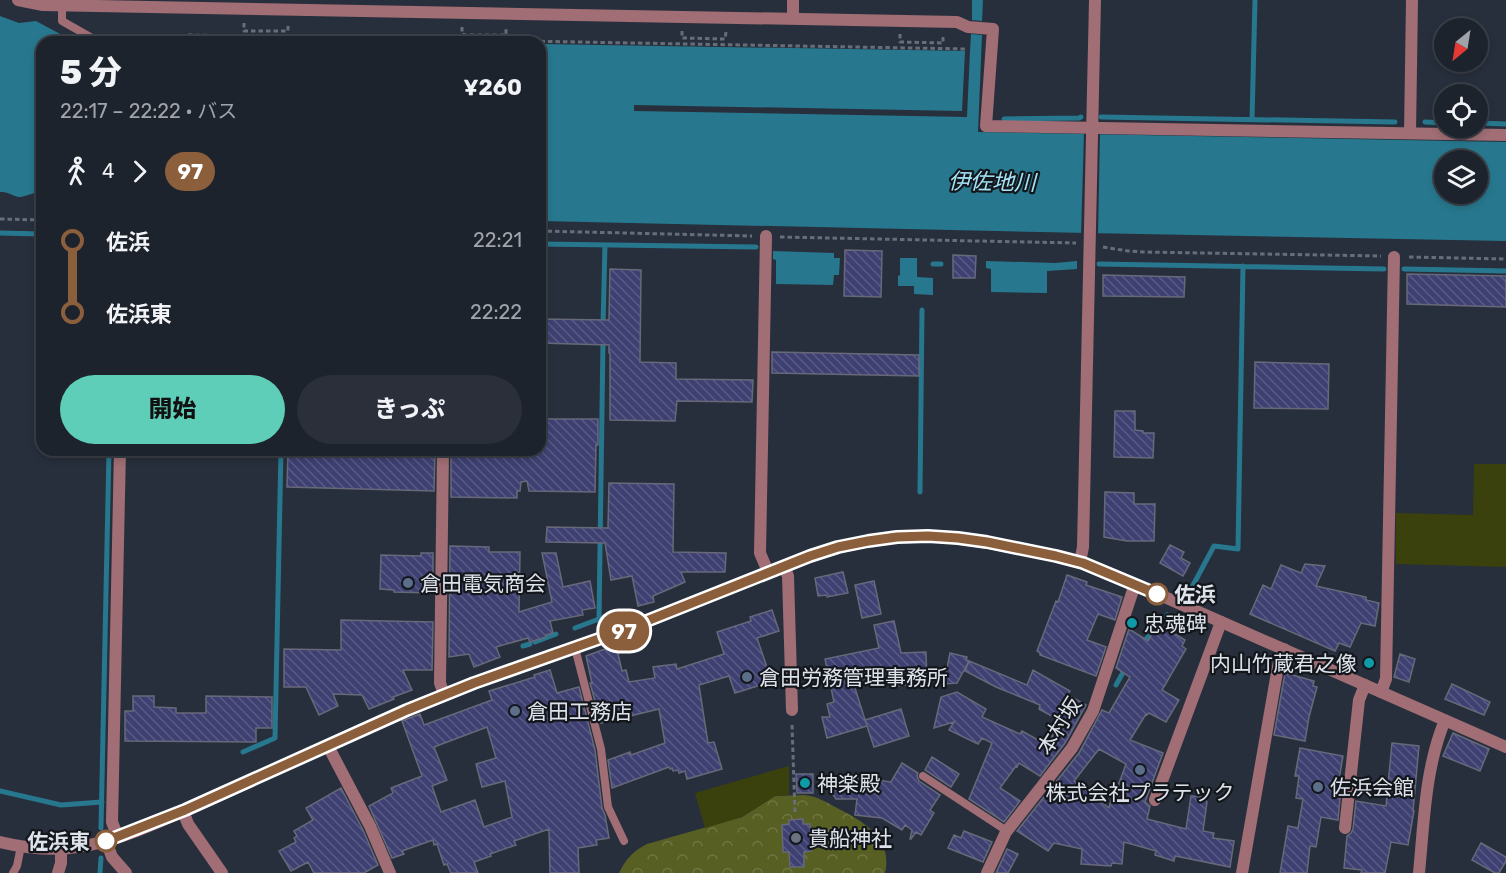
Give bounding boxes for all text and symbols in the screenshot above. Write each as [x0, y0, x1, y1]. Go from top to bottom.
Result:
north arrow [1434, 18, 1488, 72]
map controls [1434, 18, 1488, 204]
text: 5 分 [60, 53, 122, 92]
text: ¥260 [463, 74, 522, 101]
button: locate [1434, 84, 1488, 138]
text: 22:17 – 22:22 · バス [60, 99, 237, 123]
button: layers [1434, 150, 1488, 204]
icon: walk [60, 155, 93, 188]
icon: forward [123, 155, 156, 188]
text: 4 [102, 159, 114, 183]
text: 97 [177, 159, 203, 184]
water label: 伊佐地川 [948, 168, 1038, 196]
text: 22:21 [473, 228, 522, 252]
text: 佐浜 [106, 229, 150, 256]
text: 22:22 [470, 300, 522, 324]
text: 佐浜東 [106, 301, 172, 328]
button: 開始 [60, 375, 285, 444]
button: きっぷ [297, 375, 522, 444]
place label: 倉田電気商会 [420, 571, 546, 596]
marker: 倉田電気商会 [401, 576, 415, 590]
place label: 佐浜 [1174, 582, 1216, 607]
marker: 佐浜 [1146, 583, 1168, 605]
place label: 忠魂碑 [1144, 611, 1207, 636]
line badge: 97 [597, 612, 651, 650]
marker: 忠魂碑 [1125, 616, 1139, 630]
text: 97 [611, 619, 637, 644]
place label: 内山竹蔵君之像 [1210, 651, 1357, 676]
marker: 内山竹蔵君之像 [1362, 656, 1376, 670]
place label: 倉田労務管理事務所 [759, 665, 948, 690]
marker: 倉田労務管理事務所 [740, 670, 754, 684]
street label: 本村坂 [1032, 693, 1086, 759]
place label: 倉田工務店 [527, 699, 632, 724]
marker: 倉田工務店 [508, 704, 522, 718]
marker: 株式会社プラテック [1133, 763, 1147, 777]
place label: 神楽殿 [817, 771, 880, 796]
place label: 佐浜会館 [1330, 775, 1414, 800]
marker: 神楽殿 [798, 776, 812, 790]
place label: 株式会社プラテック [1046, 780, 1235, 805]
marker: 佐浜会館 [1311, 780, 1325, 794]
place label: 貴船神社 [808, 826, 892, 851]
place label: 佐浜東 [27, 829, 90, 854]
marker: 佐浜東 [95, 830, 117, 852]
marker: 貴船神社 [789, 831, 803, 845]

